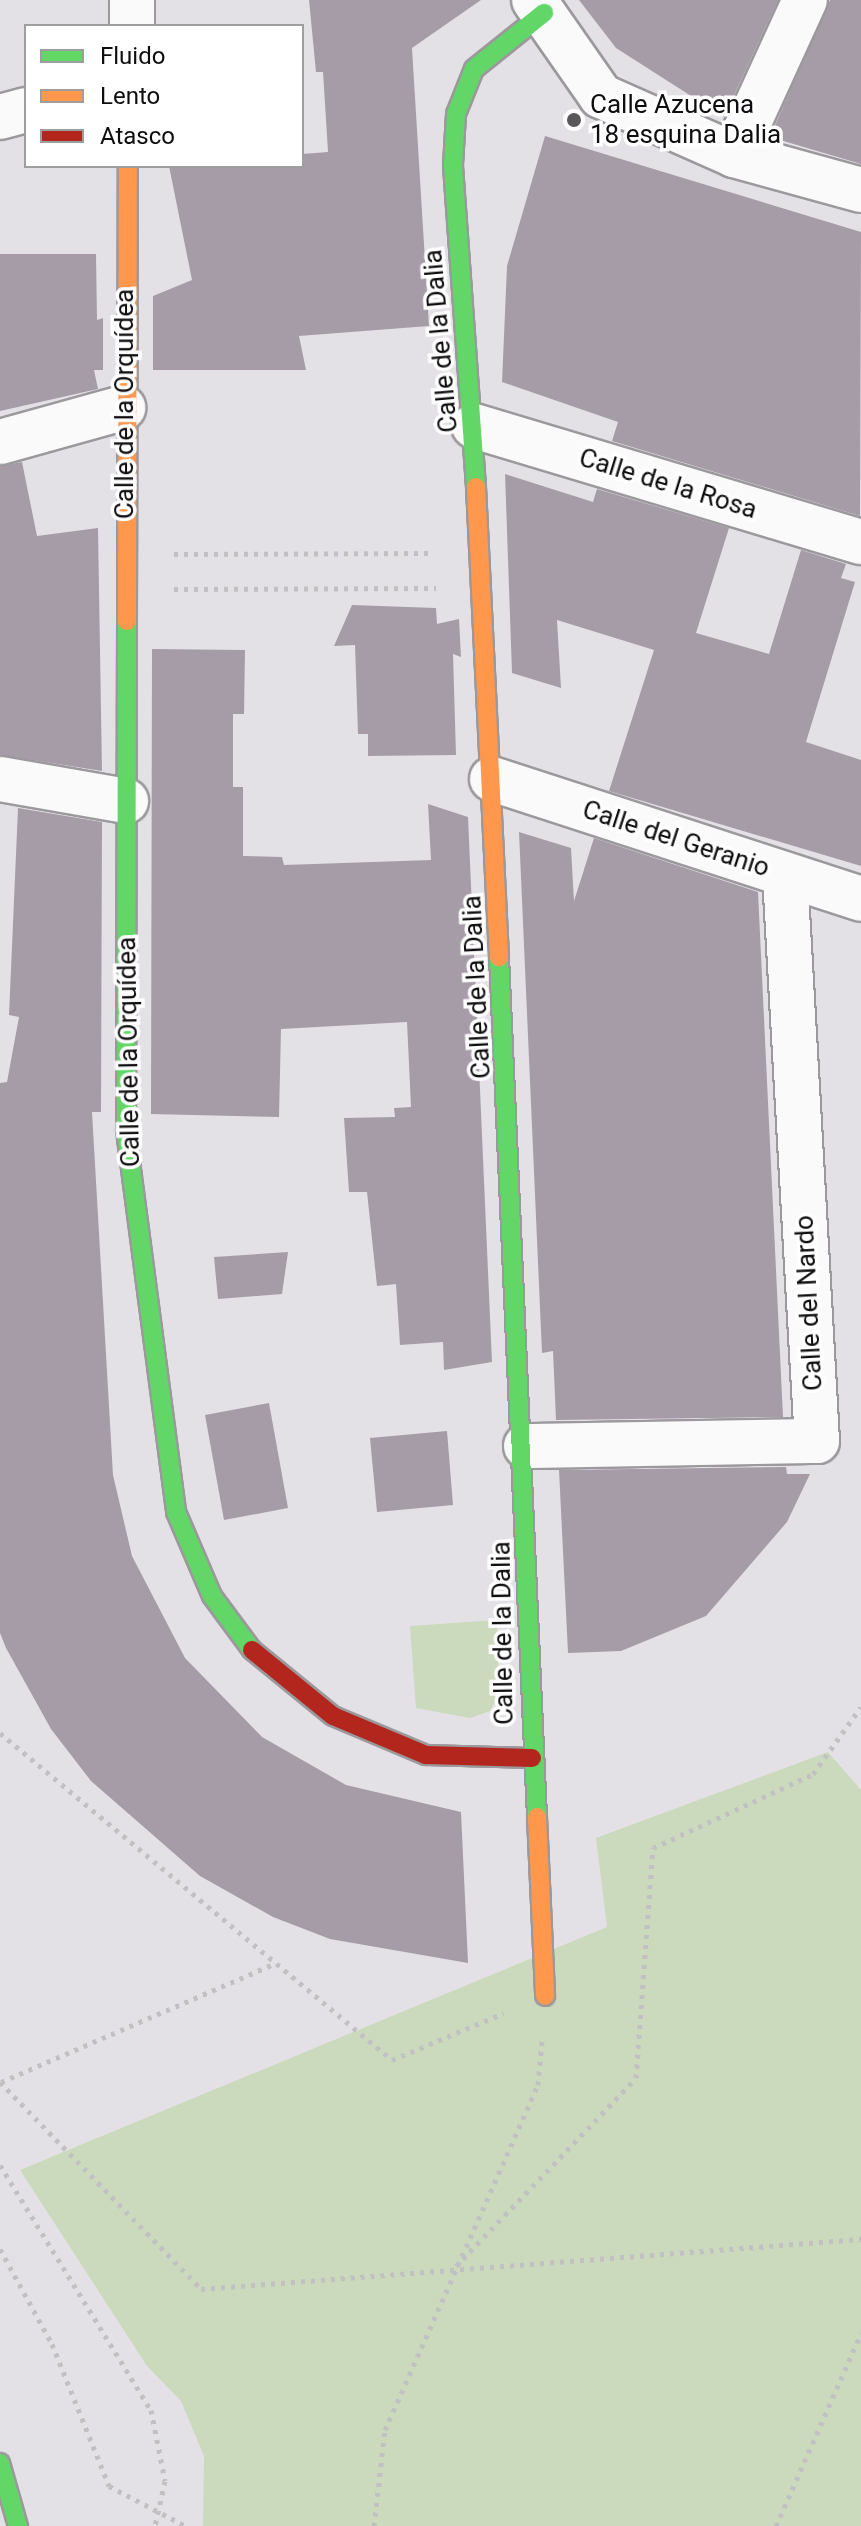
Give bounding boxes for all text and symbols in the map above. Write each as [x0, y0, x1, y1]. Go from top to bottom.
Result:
legend [24, 24, 304, 168]
text: Fluido [100, 42, 165, 70]
text: Lento [100, 82, 160, 110]
place label: Calle Azucena 18 esquina Dalia [590, 89, 781, 150]
marker: Calle Azucena 18 esquina Dalia [565, 111, 583, 129]
text: Atasco [100, 122, 175, 150]
street label: Calle de la Dalia [417, 248, 465, 434]
street label: Calle de la Orquídea [109, 289, 141, 519]
street label: Calle de la Rosa [575, 442, 761, 526]
street label: Calle del Geranio [579, 794, 773, 884]
street label: Calle de la Dalia [457, 894, 497, 1080]
street label: Calle de la Orquídea [111, 937, 147, 1167]
street label: Calle del Nardo [789, 1214, 829, 1392]
street label: Calle de la Dalia [486, 1541, 520, 1725]

